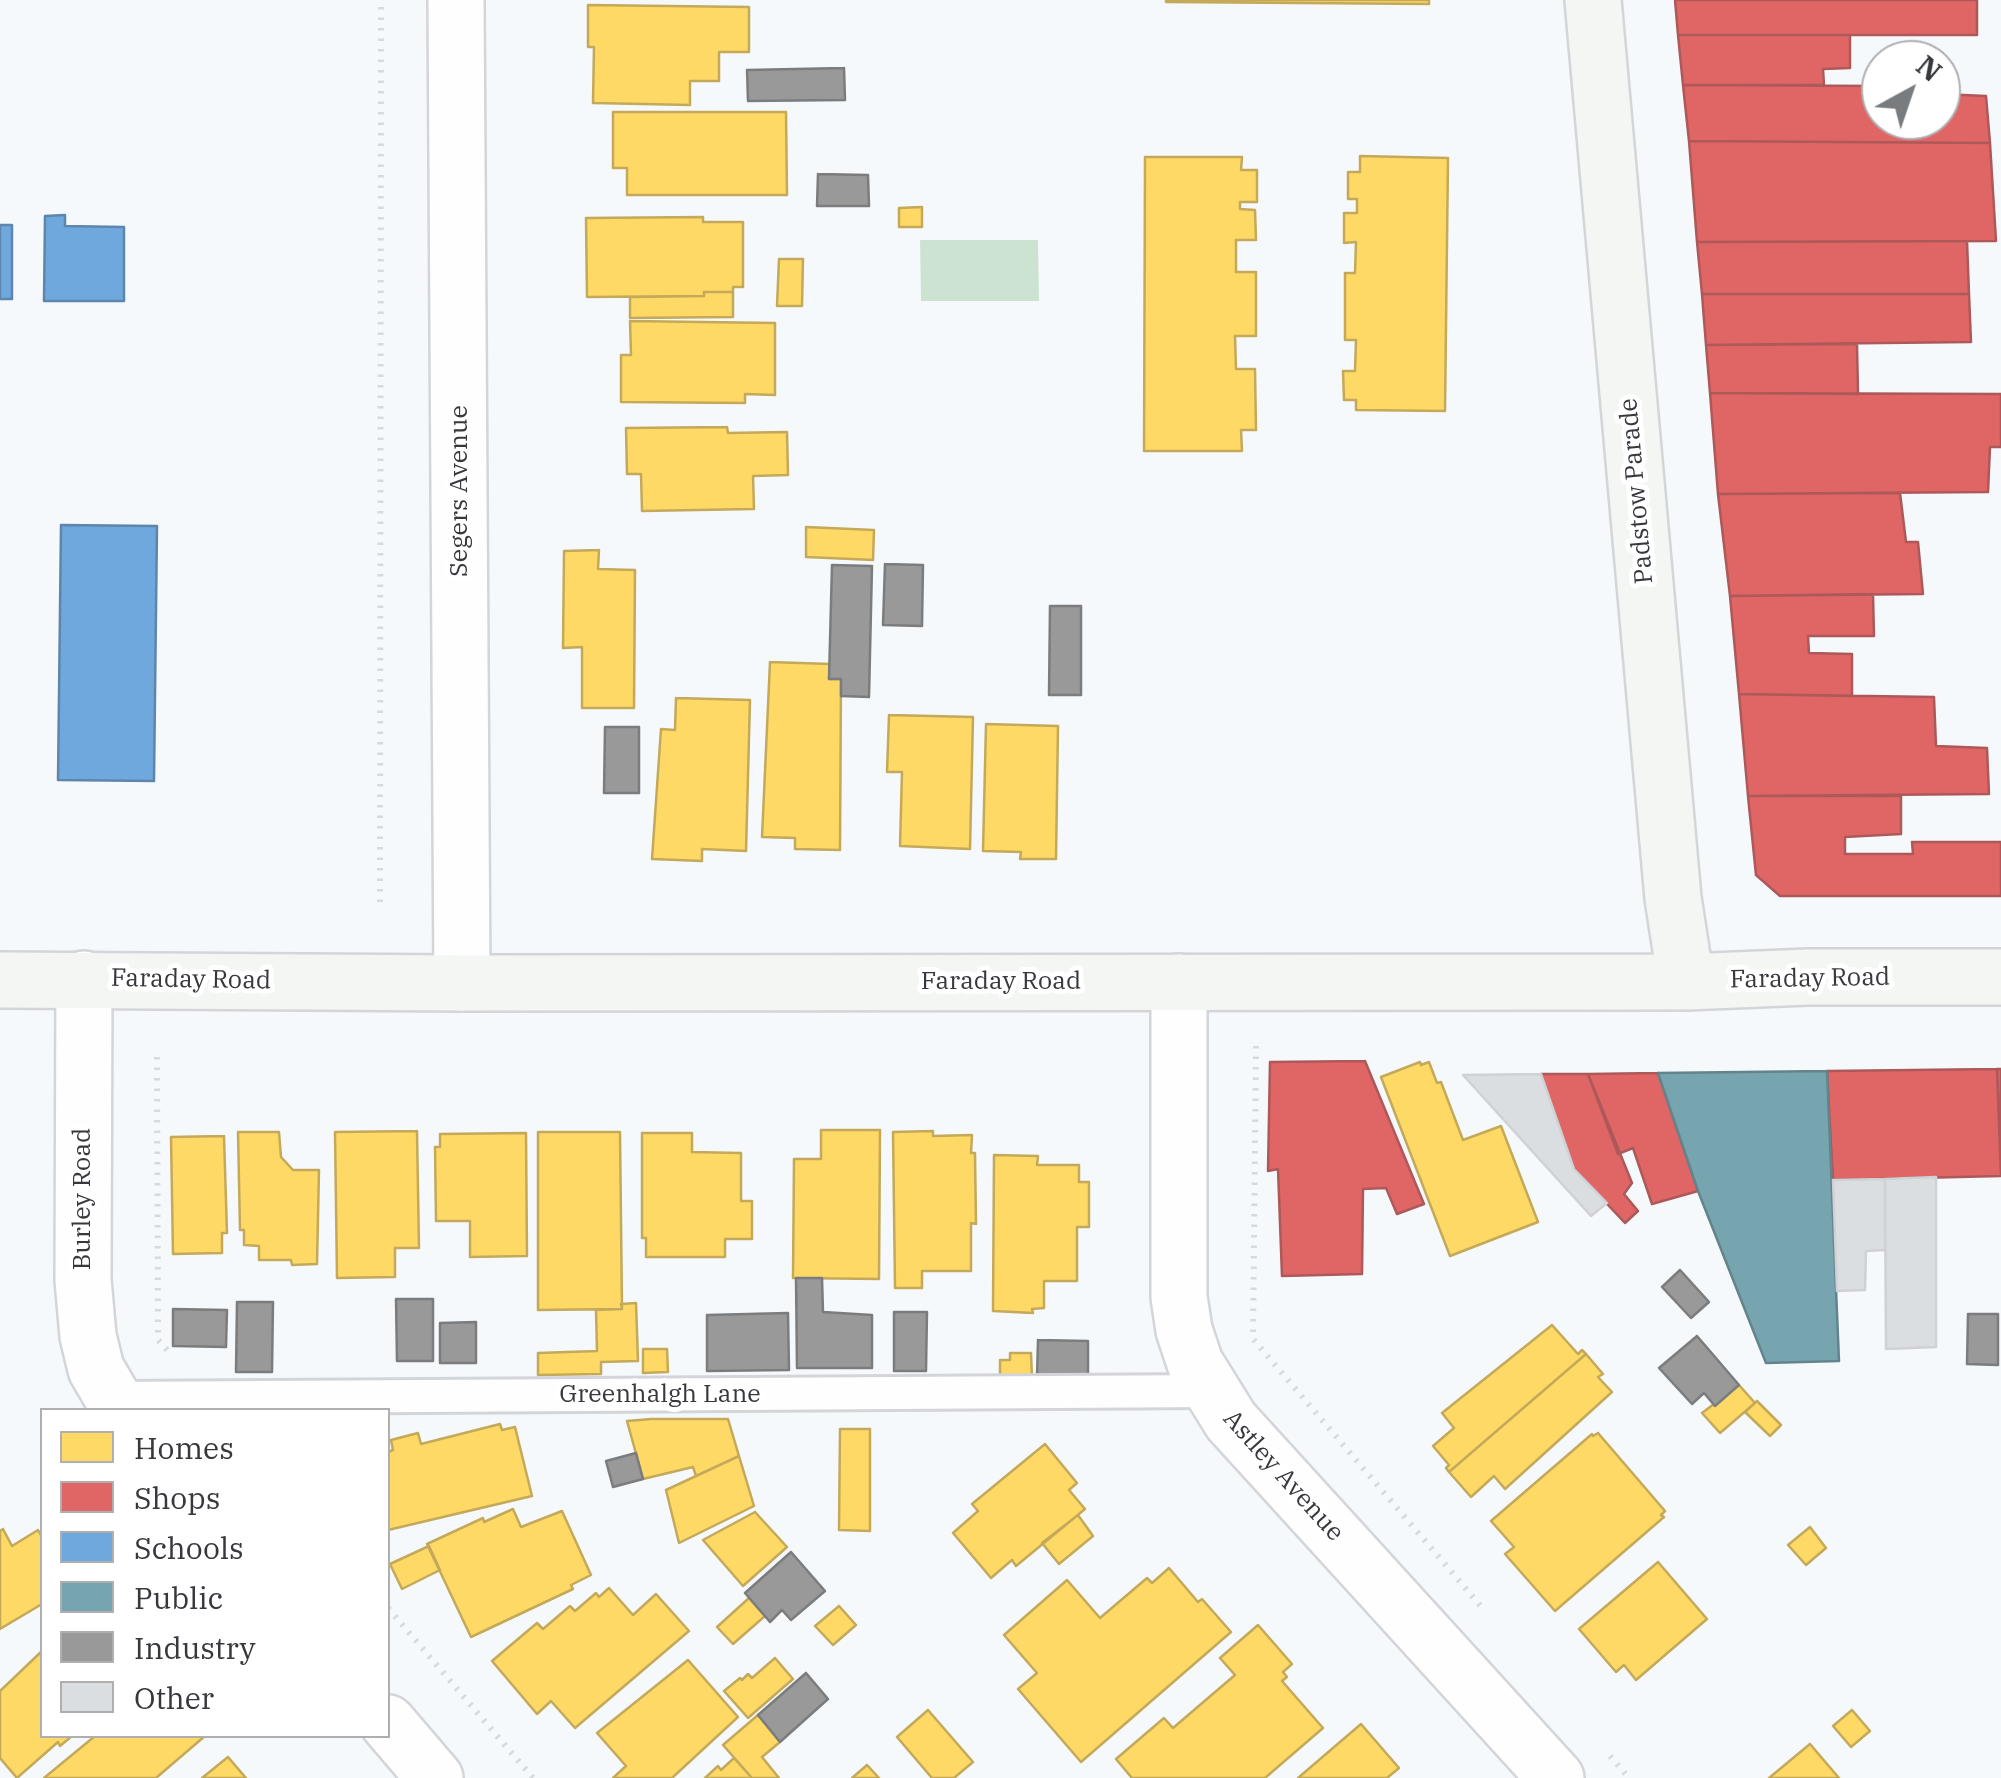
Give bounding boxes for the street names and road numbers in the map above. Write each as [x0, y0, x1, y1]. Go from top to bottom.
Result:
street label: Padstow Parade [1614, 397, 1660, 585]
street label: Segers Avenue [445, 405, 475, 577]
street label: Faraday Road [1730, 963, 1890, 995]
street label: Faraday Road [111, 964, 271, 996]
street label: Faraday Road [921, 967, 1081, 997]
street label: Burley Road [68, 1128, 98, 1270]
street label: Greenhalgh Lane [559, 1380, 761, 1410]
street label: Astley Avenue [1216, 1404, 1350, 1548]

